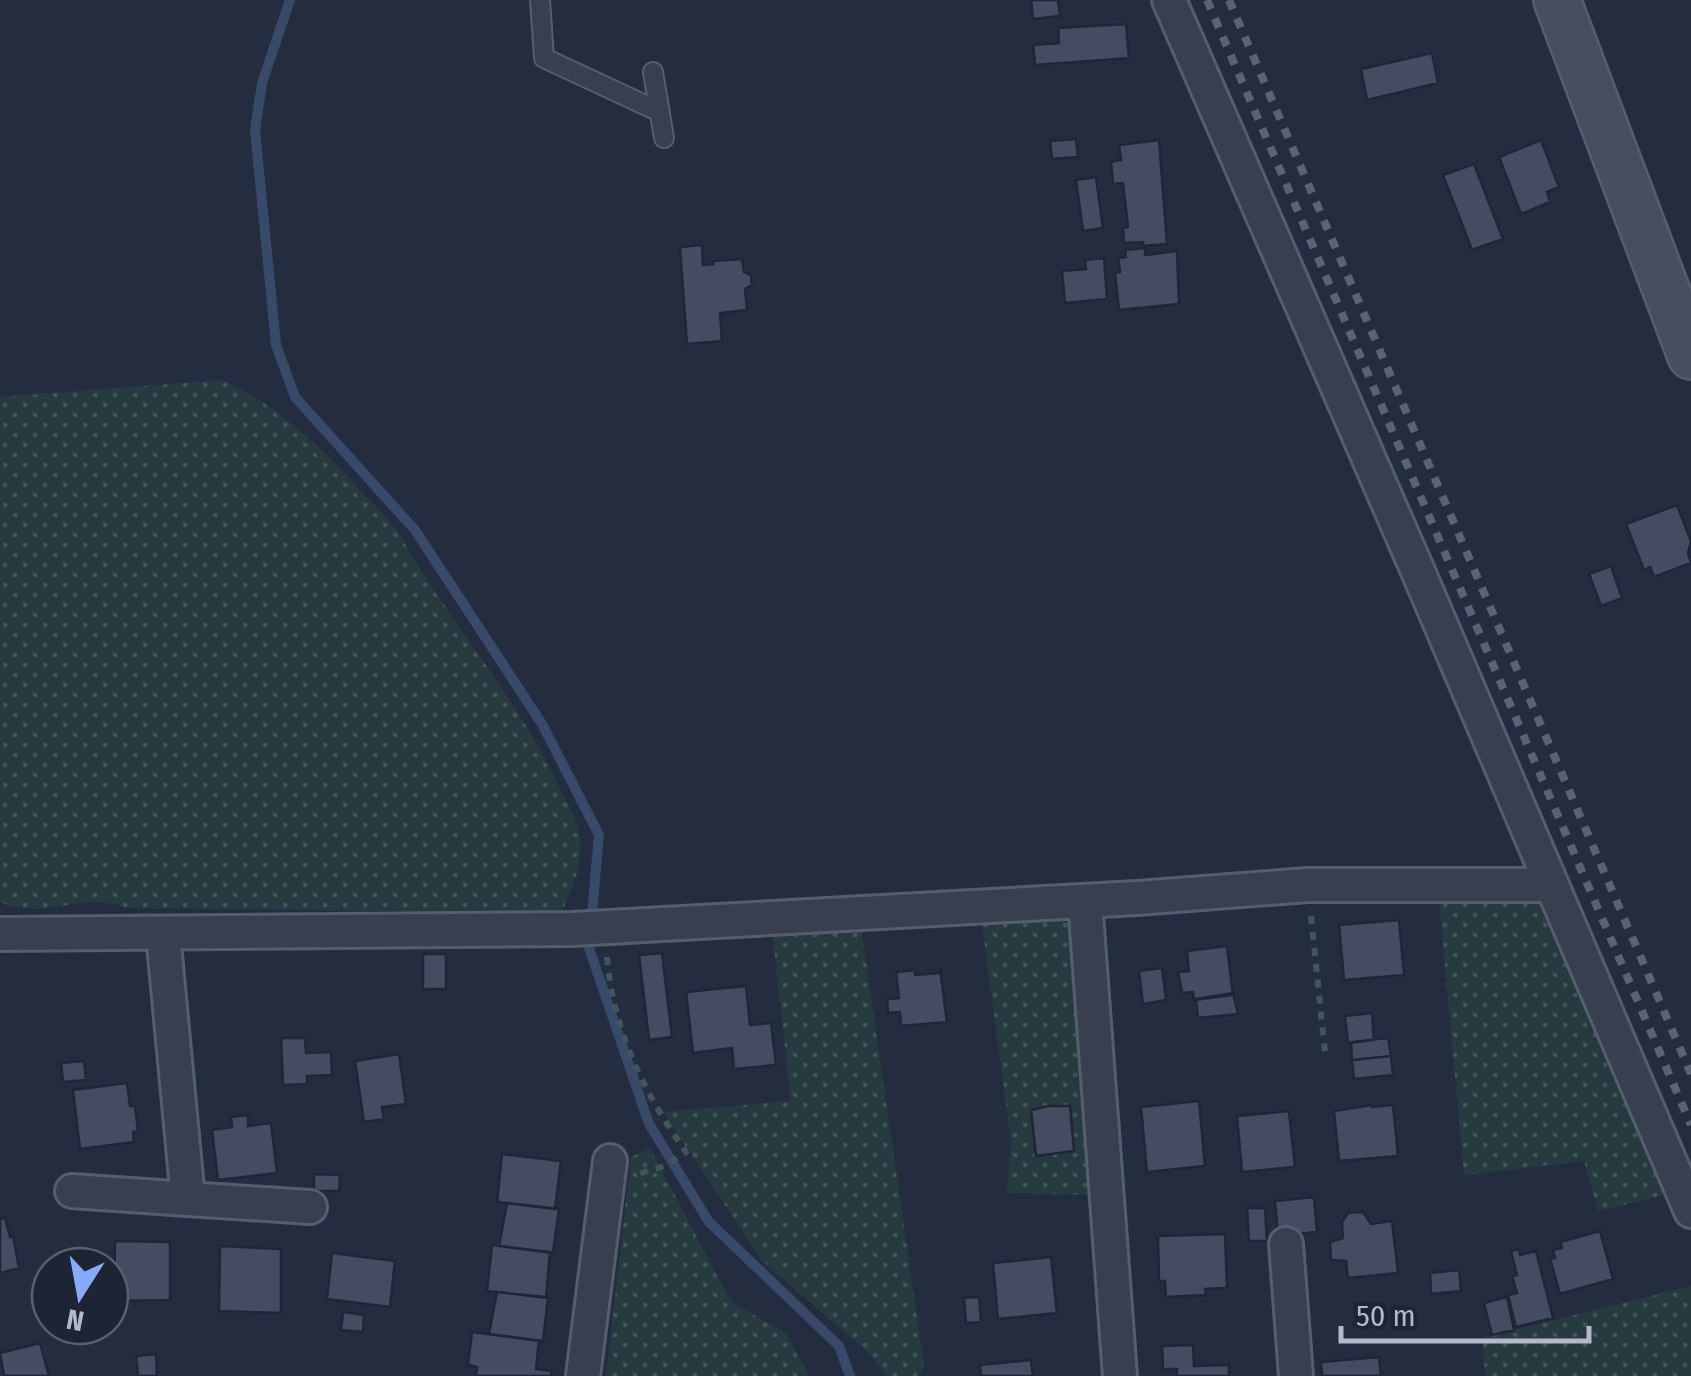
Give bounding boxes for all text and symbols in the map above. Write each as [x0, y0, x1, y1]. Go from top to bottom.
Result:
north arrow [30, 1246, 130, 1346]
scale bar [1341, 1281, 1588, 1343]
text: 50 m [1356, 1298, 1416, 1334]
text: N [64, 1302, 87, 1338]

